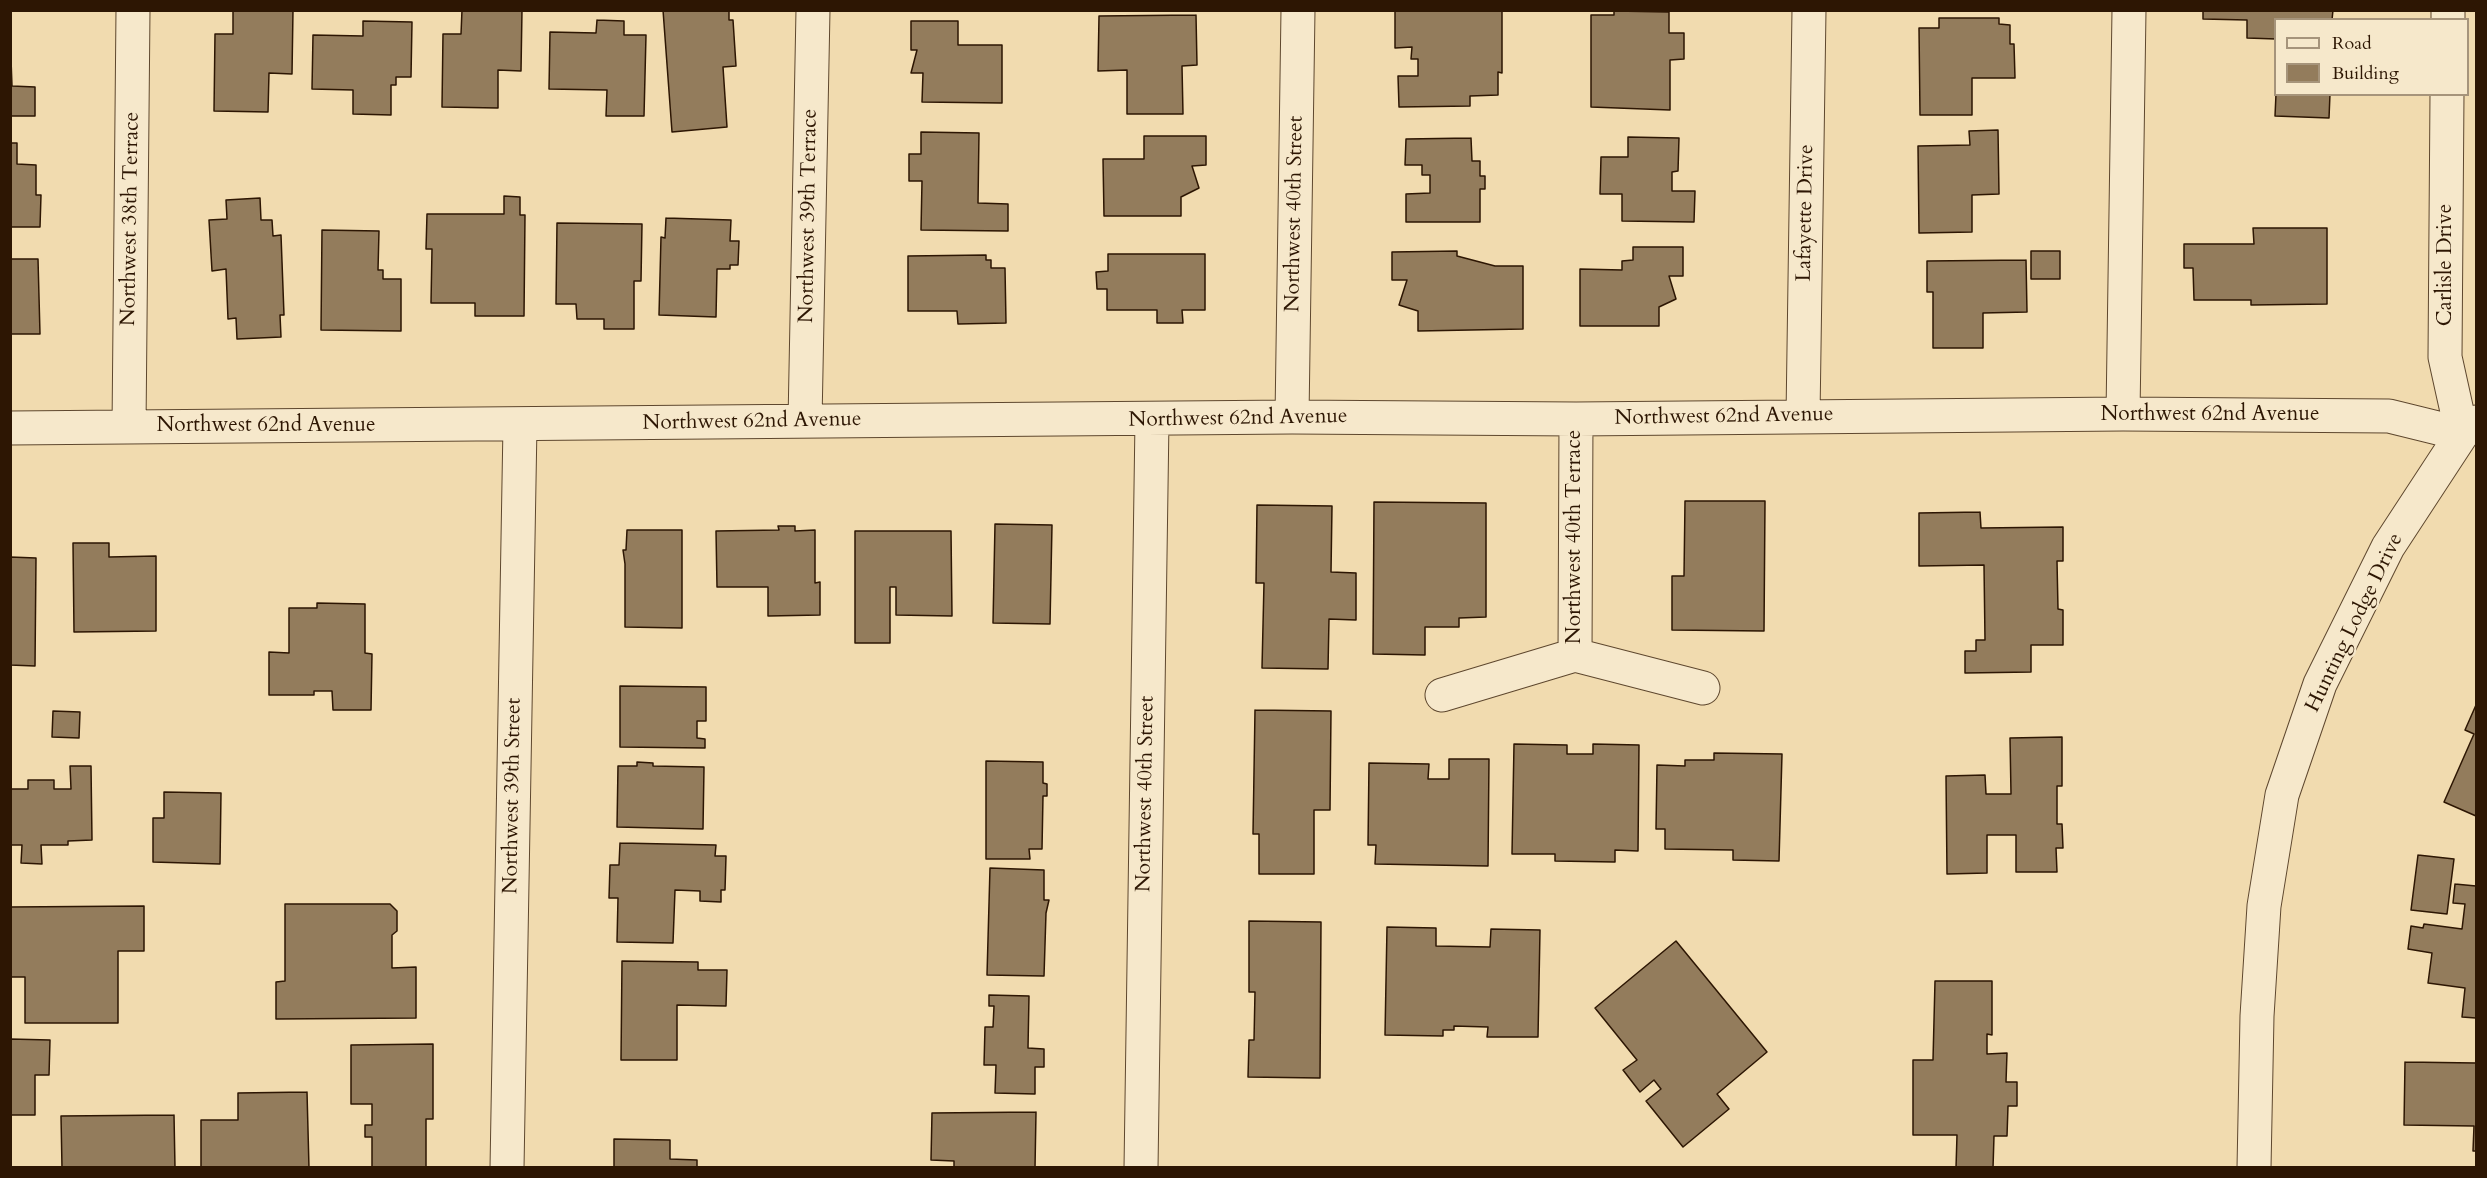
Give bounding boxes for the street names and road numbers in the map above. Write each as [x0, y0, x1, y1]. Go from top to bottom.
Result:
street label: Northwest 39th Terrace [795, 109, 823, 323]
street label: Northwest 38th Terrace [117, 112, 145, 326]
street label: Northwest 40th Street [1281, 116, 1309, 312]
street label: Lafayette Drive [1792, 144, 1820, 282]
street label: Carlisle Drive [2433, 204, 2459, 326]
street label: Northwest 62nd Avenue [1614, 402, 1834, 432]
street label: Northwest 62nd Avenue [2100, 402, 2320, 428]
street label: Northwest 62nd Avenue [1128, 404, 1348, 434]
street label: Northwest 62nd Avenue [642, 407, 862, 437]
street label: Northwest 62nd Avenue [156, 413, 376, 439]
street label: Northwest 40th Terrace [1562, 430, 1588, 644]
street label: Hunting Lodge Drive [2301, 529, 2409, 717]
street label: Northwest 40th Street [1132, 696, 1160, 892]
street label: Northwest 39th Street [499, 698, 527, 894]

